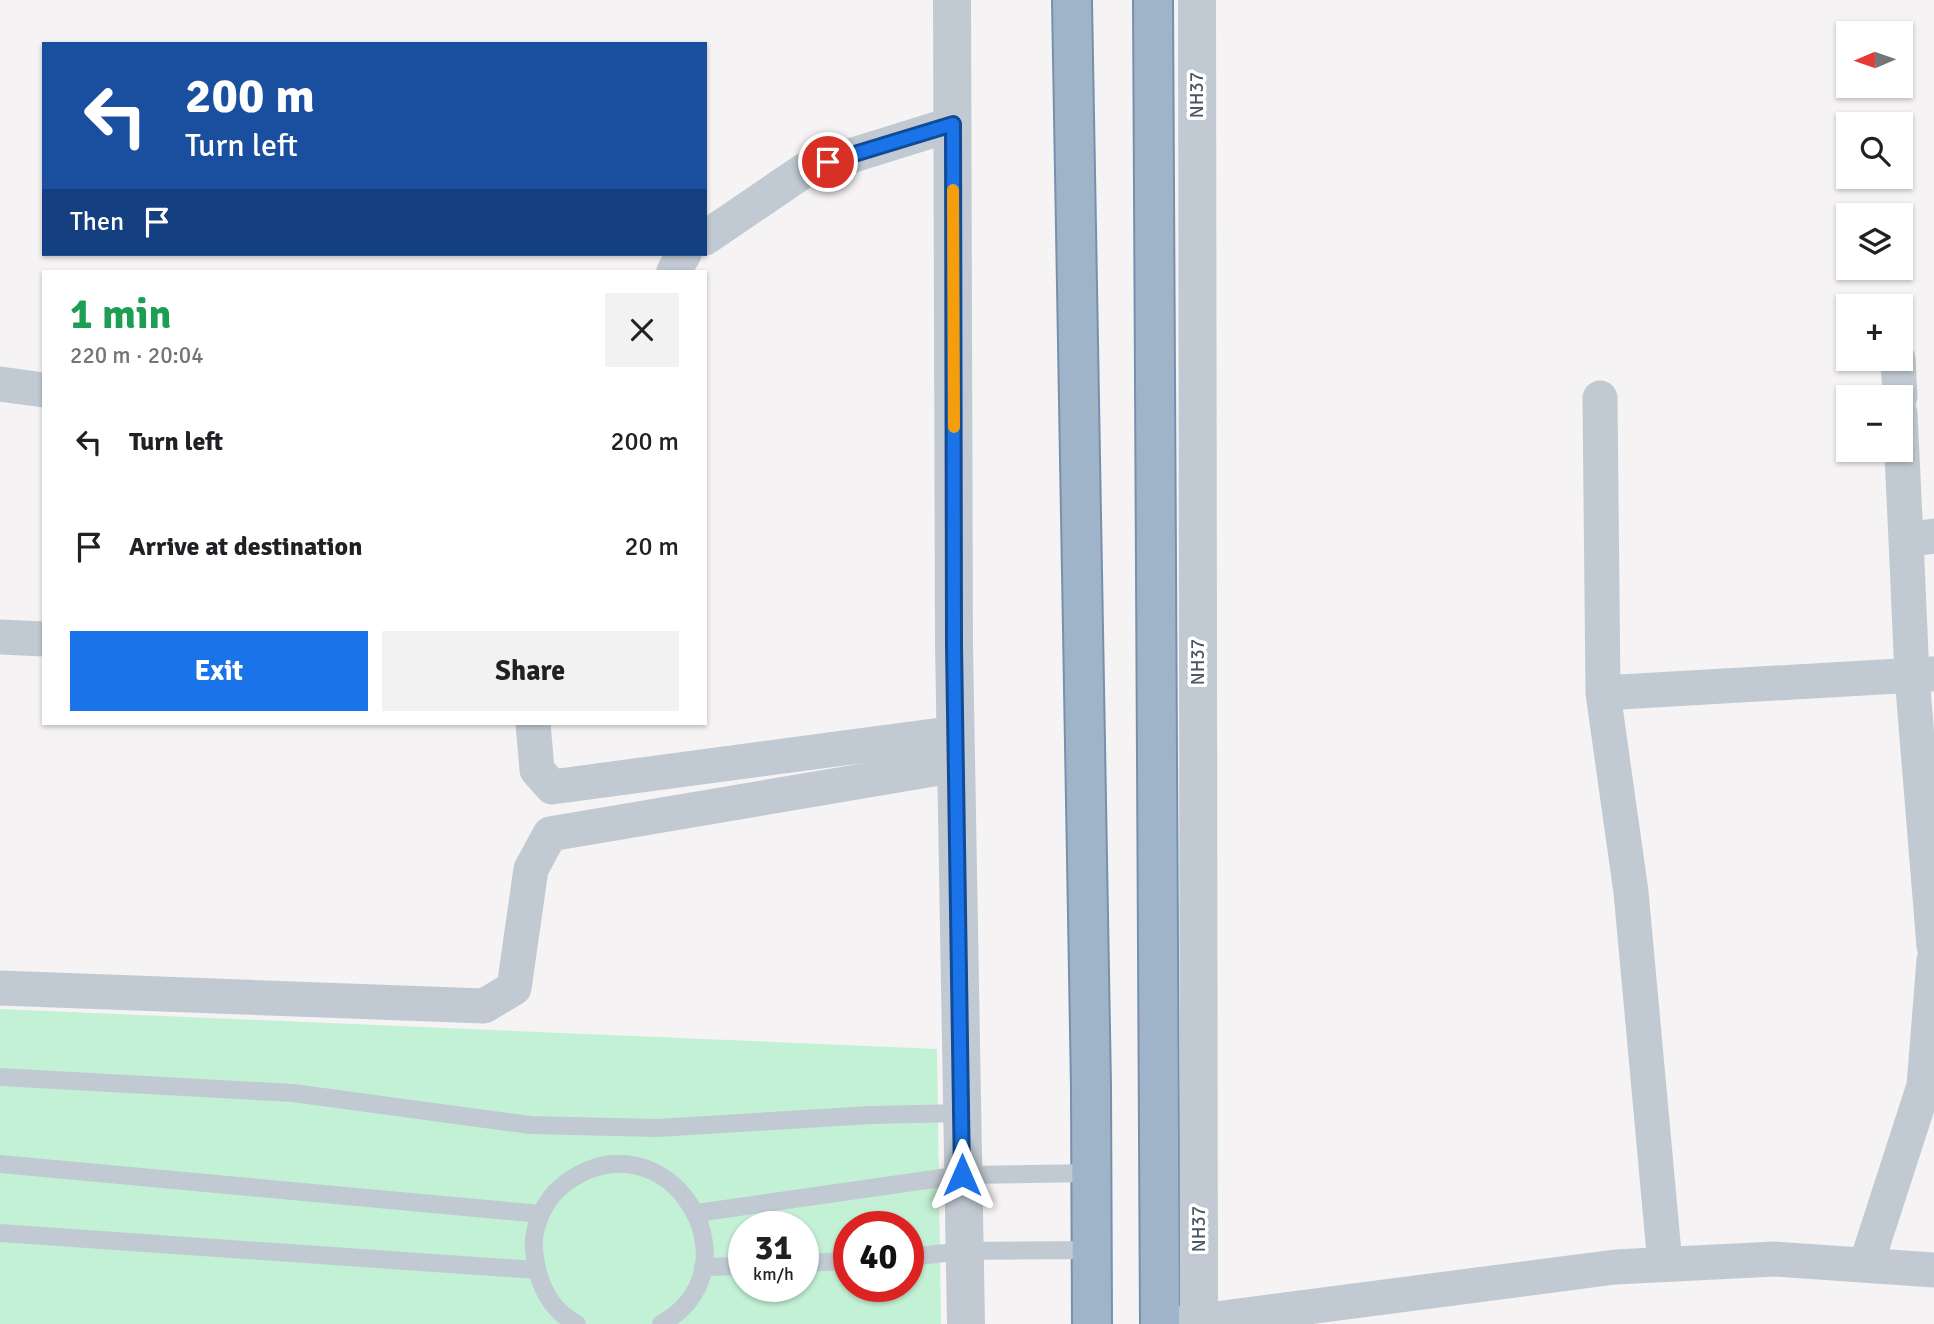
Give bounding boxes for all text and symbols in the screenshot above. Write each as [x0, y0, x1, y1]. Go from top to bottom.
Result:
north arrow [1836, 21, 1913, 98]
map controls [1836, 21, 1913, 462]
text: 200 m [185, 66, 315, 126]
icon: left [70, 70, 161, 161]
street label: NH37 [1185, 72, 1209, 118]
button: search [1836, 112, 1913, 189]
text: Turn left [185, 126, 298, 165]
pin [798, 132, 858, 192]
icon: arrive [809, 143, 847, 181]
icon: arrive [138, 203, 176, 241]
button: layers [1836, 203, 1913, 280]
text: Then [70, 206, 124, 238]
text: 1 min [70, 289, 171, 340]
button: close [605, 293, 679, 367]
button: + [1836, 294, 1913, 371]
text: 220 m · 20:04 [70, 341, 204, 370]
button: − [1836, 385, 1913, 462]
icon: left [70, 423, 108, 461]
text: Turn left [129, 426, 223, 458]
text: 200 m [610, 426, 679, 458]
icon: arrive [70, 528, 108, 566]
text: Arrive at destination [129, 531, 362, 563]
text: 20 m [624, 531, 679, 563]
button: Exit [70, 631, 368, 711]
button: Share [382, 631, 679, 711]
street label: NH37 [1186, 639, 1210, 685]
position arrow [925, 1138, 999, 1212]
street label: NH37 [1187, 1206, 1211, 1252]
speed limit sign: 40 [833, 1211, 924, 1302]
text: 31 [755, 1226, 792, 1269]
text: km/h [753, 1263, 794, 1285]

